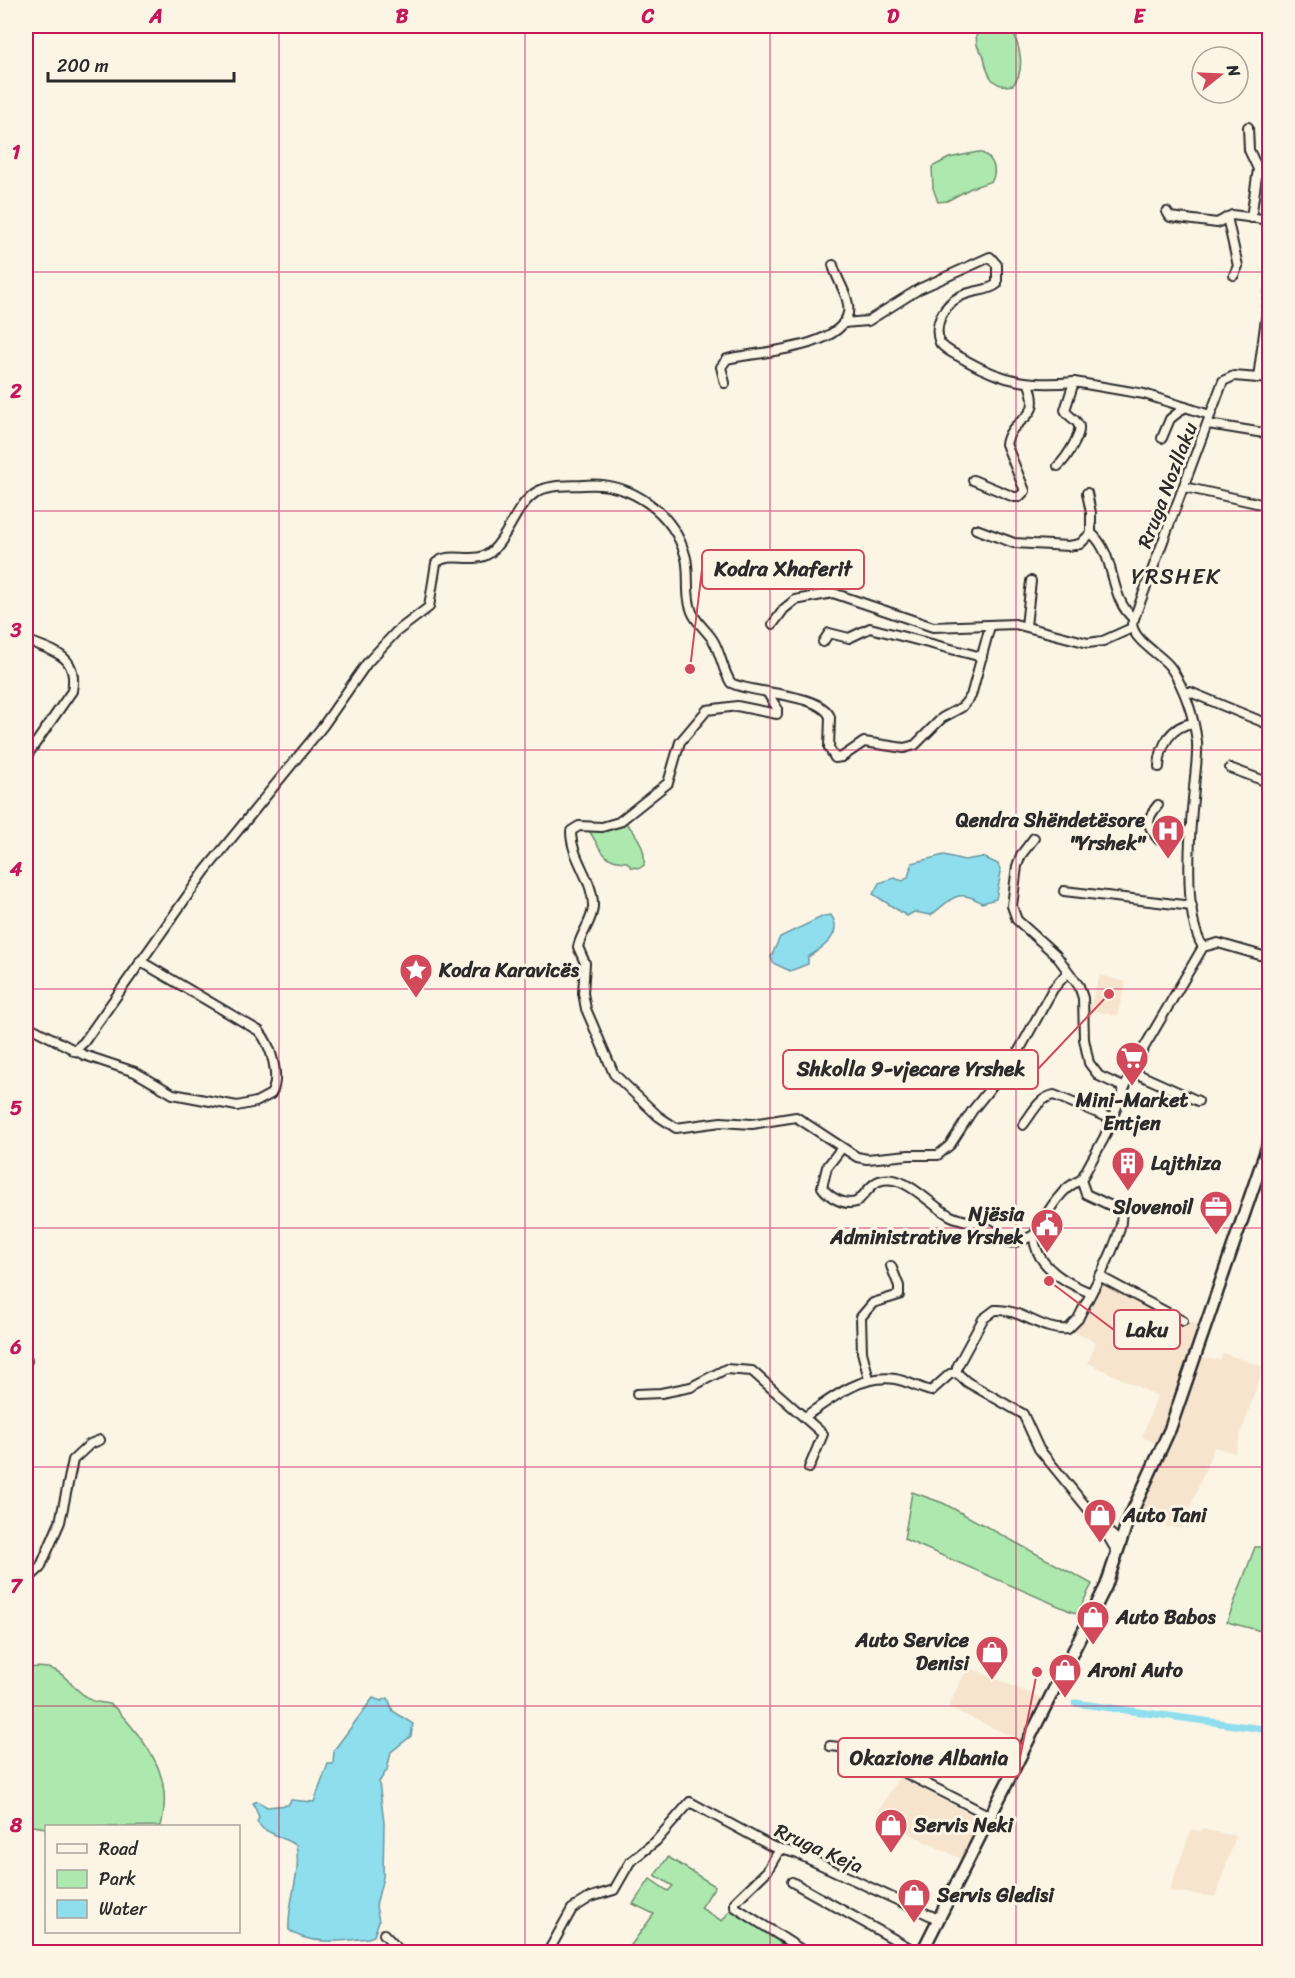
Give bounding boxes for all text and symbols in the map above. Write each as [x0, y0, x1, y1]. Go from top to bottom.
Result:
text: A [148, 0, 163, 34]
text: B [396, 0, 409, 34]
text: C [641, 0, 655, 34]
text: D [887, 0, 900, 34]
text: E [1133, 0, 1146, 34]
scale bar [48, 45, 234, 83]
north arrow [1190, 45, 1250, 105]
text: 200 m [57, 50, 109, 82]
text: N [1218, 60, 1250, 81]
text: 1 [12, 135, 21, 170]
text: 2 [9, 374, 22, 409]
street label: Rruga Nozllaku [1127, 417, 1208, 553]
callout: Kodra Xhaferit [702, 550, 864, 589]
text: Kodra Xhaferit [713, 550, 853, 588]
district label: YRSHEK [1131, 557, 1221, 596]
text: 3 [10, 613, 22, 648]
place label: Qendra Shëndetësore "Yrshek" [956, 803, 1147, 861]
hospital icon: Qendra Shëndetësore "Yrshek" [1150, 813, 1186, 860]
text: 4 [9, 852, 23, 887]
place icon: Kodra Karavicës [398, 952, 434, 999]
place label: Kodra Karavicës [438, 953, 580, 988]
supermarket icon: Mini-Market Entjen [1114, 1040, 1150, 1087]
callout: Shkolla 9-vjecare Yrshek [783, 1050, 1038, 1089]
text: Shkolla 9-vjecare Yrshek [796, 1050, 1025, 1088]
place label: Mini-Market Entjen [1075, 1083, 1188, 1141]
text: 5 [10, 1091, 22, 1126]
building icon: Lajthiza [1110, 1145, 1146, 1192]
place label: Lajthiza [1151, 1146, 1222, 1181]
office icon: Slovenoil [1198, 1189, 1234, 1236]
place label: Slovenoil [1112, 1190, 1194, 1225]
place label: Njësia Administrative Yrshek [830, 1197, 1025, 1255]
public building icon: Njësia Administrative Yrshek [1029, 1207, 1065, 1254]
callout: Laku [1114, 1310, 1180, 1349]
text: Laku [1126, 1311, 1169, 1349]
text: 6 [9, 1330, 22, 1365]
shop icon: Auto Tani [1082, 1497, 1118, 1544]
place label: Auto Tani [1122, 1498, 1208, 1533]
text: 7 [10, 1569, 23, 1604]
shop icon: Auto Babos [1075, 1599, 1111, 1646]
place label: Auto Babos [1115, 1600, 1216, 1635]
place label: Auto Service Denisi [855, 1623, 970, 1681]
shop icon: Auto Service Denisi [974, 1634, 1010, 1681]
shop icon: Aroni Auto [1047, 1652, 1083, 1699]
place label: Aroni Auto [1087, 1653, 1184, 1688]
callout: Okazione Albania [838, 1738, 1020, 1777]
text: Okazione Albania [850, 1739, 1009, 1777]
shop icon: Servis Neki [873, 1807, 909, 1854]
text: 8 [9, 1808, 23, 1843]
place label: Servis Neki [913, 1808, 1014, 1843]
street label: Rruga Keja [769, 1813, 869, 1884]
legend [45, 1825, 240, 1933]
text: Road [99, 1833, 139, 1865]
text: Park [99, 1863, 136, 1895]
shop icon: Servis Gledisi [896, 1877, 932, 1924]
place label: Servis Gledisi [936, 1878, 1055, 1913]
text: Water [99, 1893, 148, 1925]

